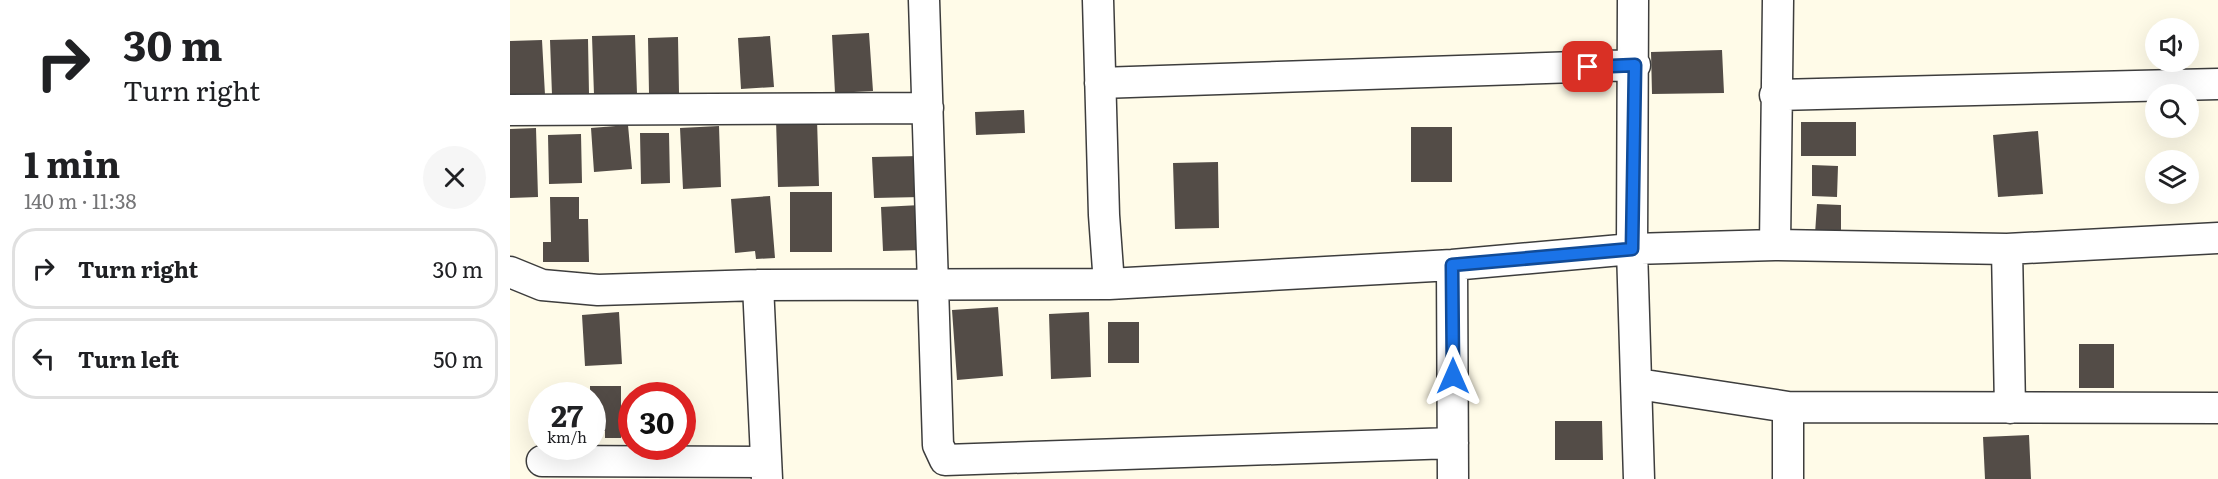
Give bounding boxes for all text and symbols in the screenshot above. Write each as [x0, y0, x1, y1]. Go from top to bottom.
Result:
text: 30 m [123, 12, 223, 74]
map controls [2145, 18, 2199, 204]
button: sound [2145, 18, 2199, 72]
icon: right [24, 24, 102, 102]
pin [1562, 41, 1613, 92]
icon: arrive [1571, 50, 1604, 83]
text: Turn right [123, 69, 260, 109]
button: search [2145, 84, 2199, 138]
text: 1 min [24, 136, 120, 189]
button: close [423, 146, 486, 209]
button: layers [2145, 150, 2199, 204]
text: 140 m · 11:38 [24, 185, 137, 215]
icon: right [27, 252, 60, 285]
text: Turn right [78, 252, 198, 285]
text: 30 m [433, 252, 483, 285]
icon: left [27, 342, 60, 375]
text: Turn left [78, 342, 179, 375]
text: 50 m [433, 342, 483, 375]
position arrow [1421, 344, 1485, 408]
speed limit sign: 30 [618, 382, 696, 460]
text: 27 [551, 392, 583, 436]
text: km/h [547, 425, 587, 448]

